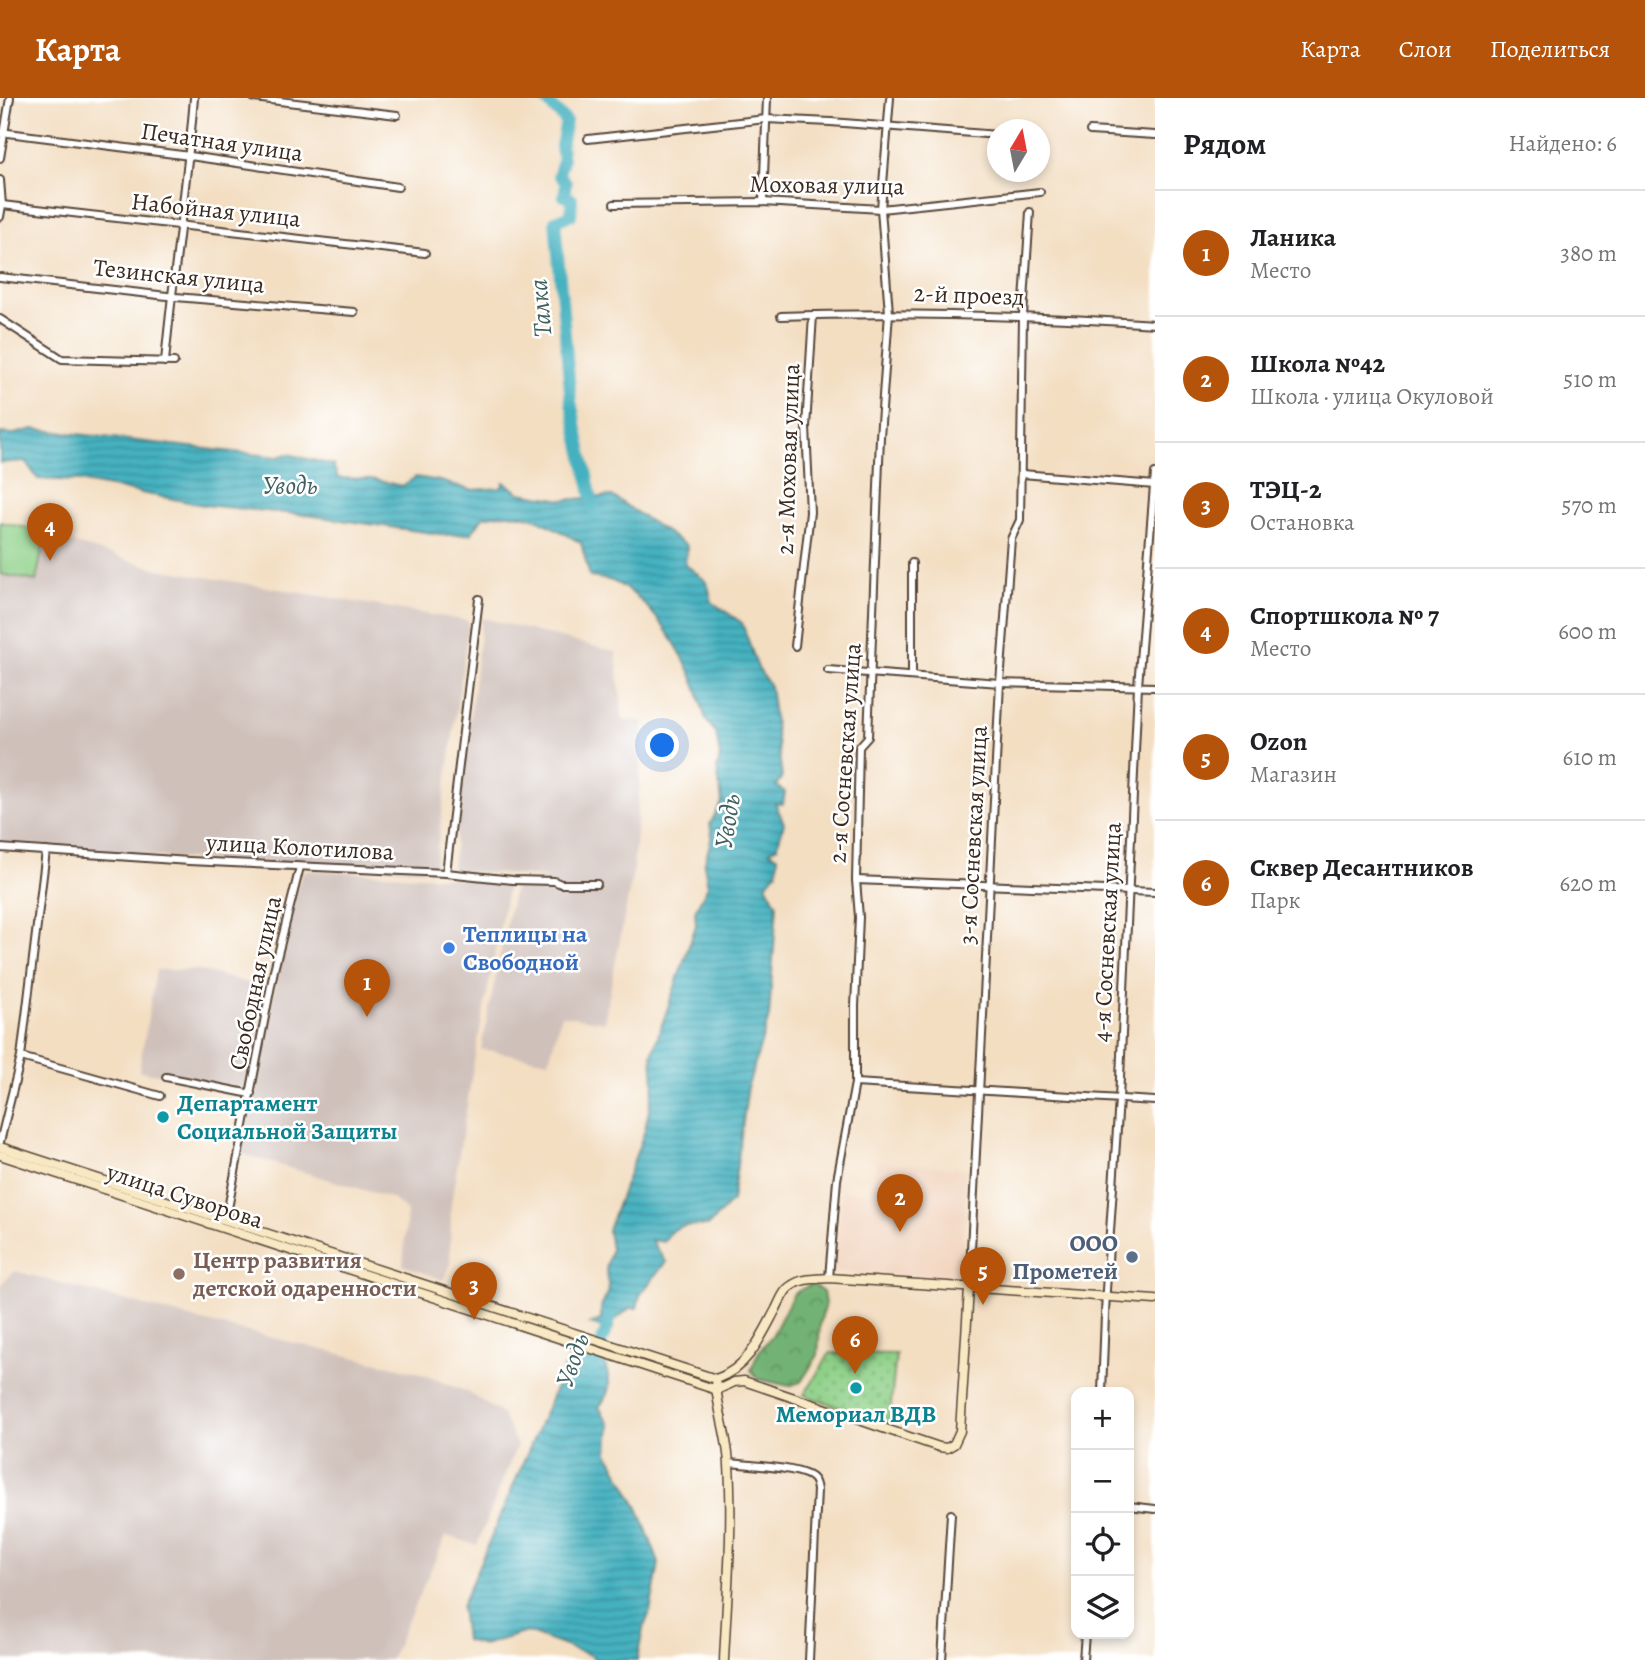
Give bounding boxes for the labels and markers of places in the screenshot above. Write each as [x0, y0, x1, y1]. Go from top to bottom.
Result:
pin: 4 [27, 503, 73, 561]
place label: Теплицы на Свободной [463, 918, 588, 978]
marker: Теплицы на Свободной [441, 940, 457, 956]
pin: 1 [344, 959, 390, 1017]
place label: Департамент Социальной Защиты [177, 1087, 398, 1147]
marker: Департамент Социальной Защиты [155, 1109, 171, 1125]
pin: 2 [877, 1174, 923, 1232]
place label: ООО Прометей [1012, 1227, 1118, 1287]
place label: Центр развития детской одаренности [192, 1244, 417, 1304]
pin: 5 [960, 1247, 1006, 1305]
marker: ООО Прометей [1124, 1249, 1140, 1265]
pin: 3 [451, 1262, 497, 1320]
marker: Центр развития детской одаренности [171, 1266, 187, 1282]
pin: 6 [832, 1316, 878, 1374]
marker: Мемориал ВДВ [848, 1380, 864, 1396]
place label: Мемориал ВДВ [776, 1398, 936, 1430]

